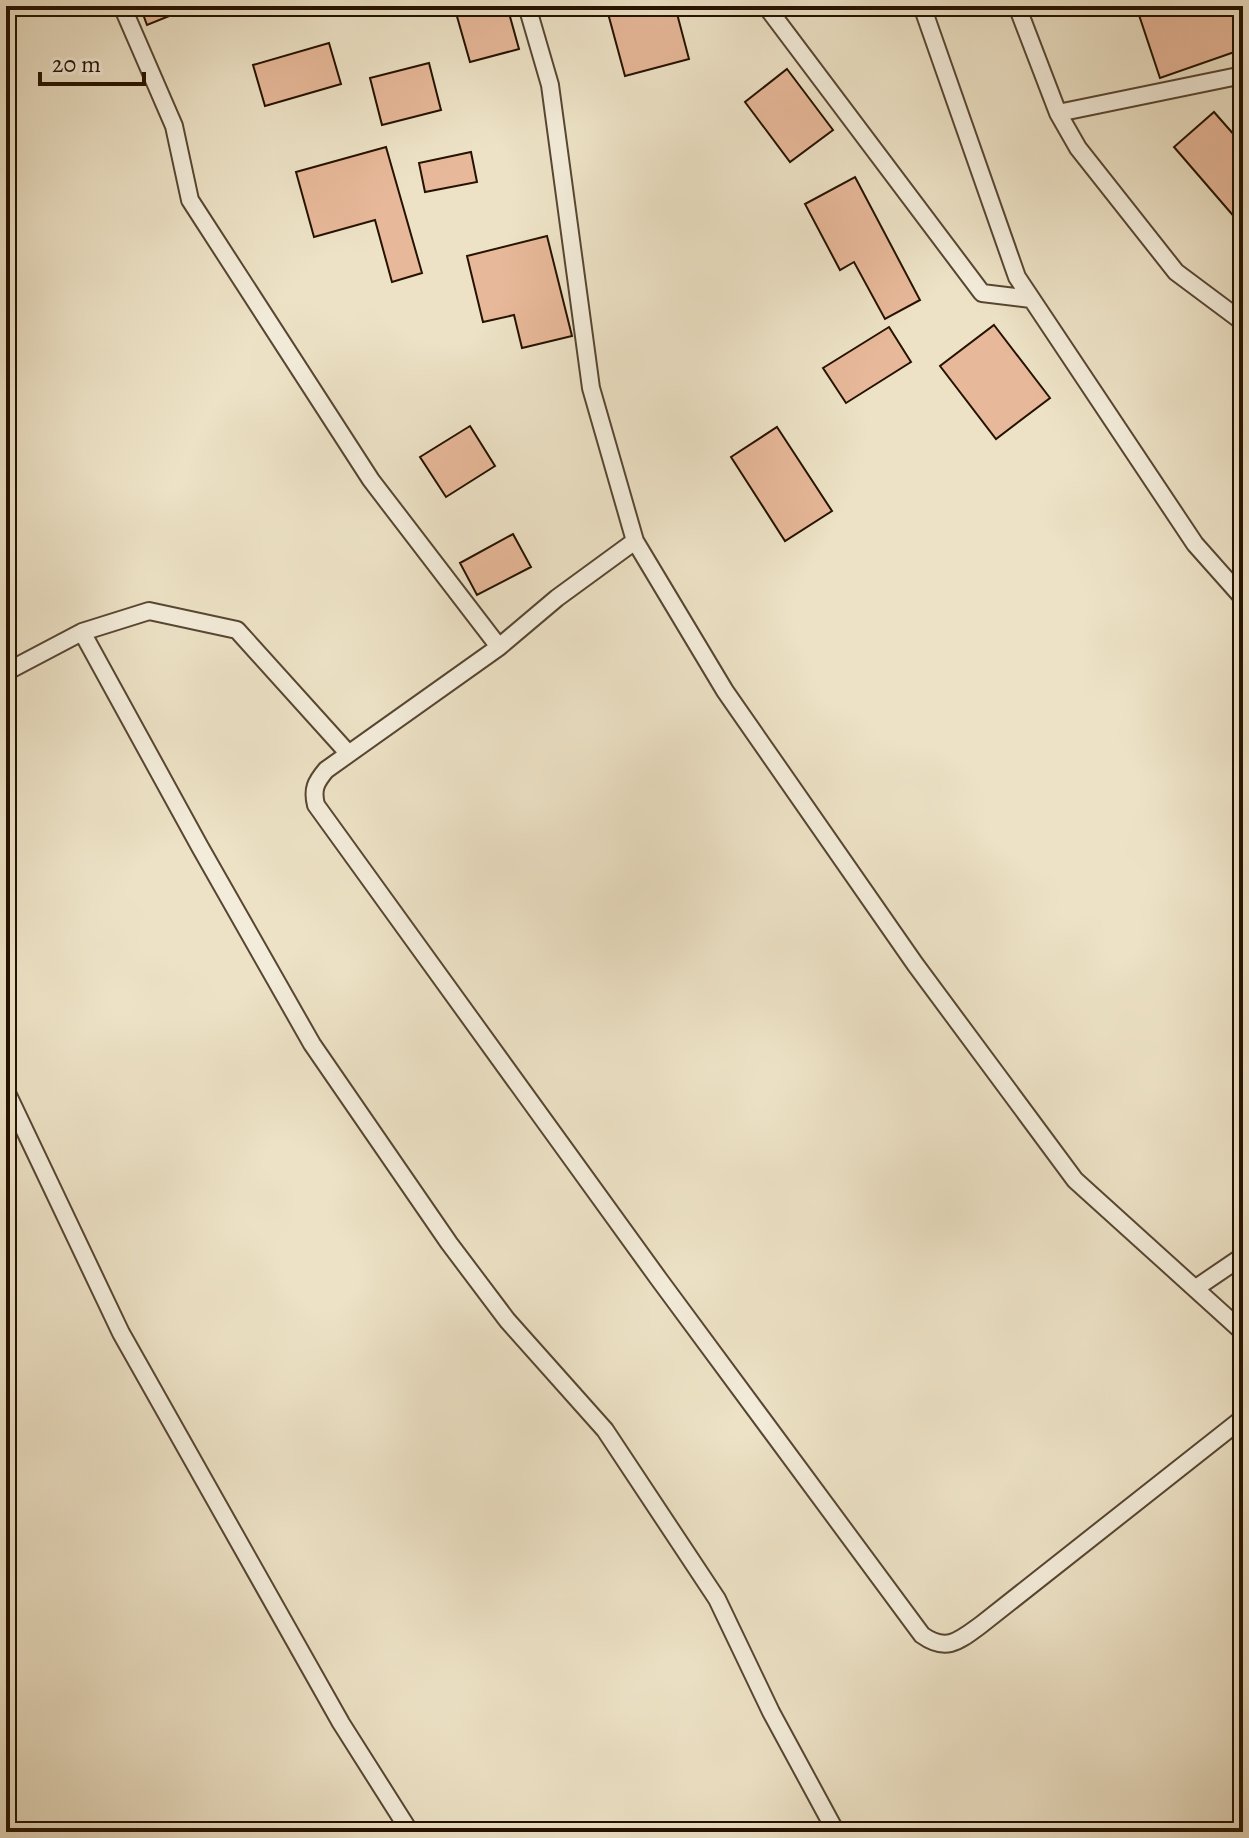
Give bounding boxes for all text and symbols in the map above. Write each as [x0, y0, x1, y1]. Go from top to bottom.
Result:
scale bar [40, 36, 144, 86]
text: 20 m [52, 48, 101, 80]

